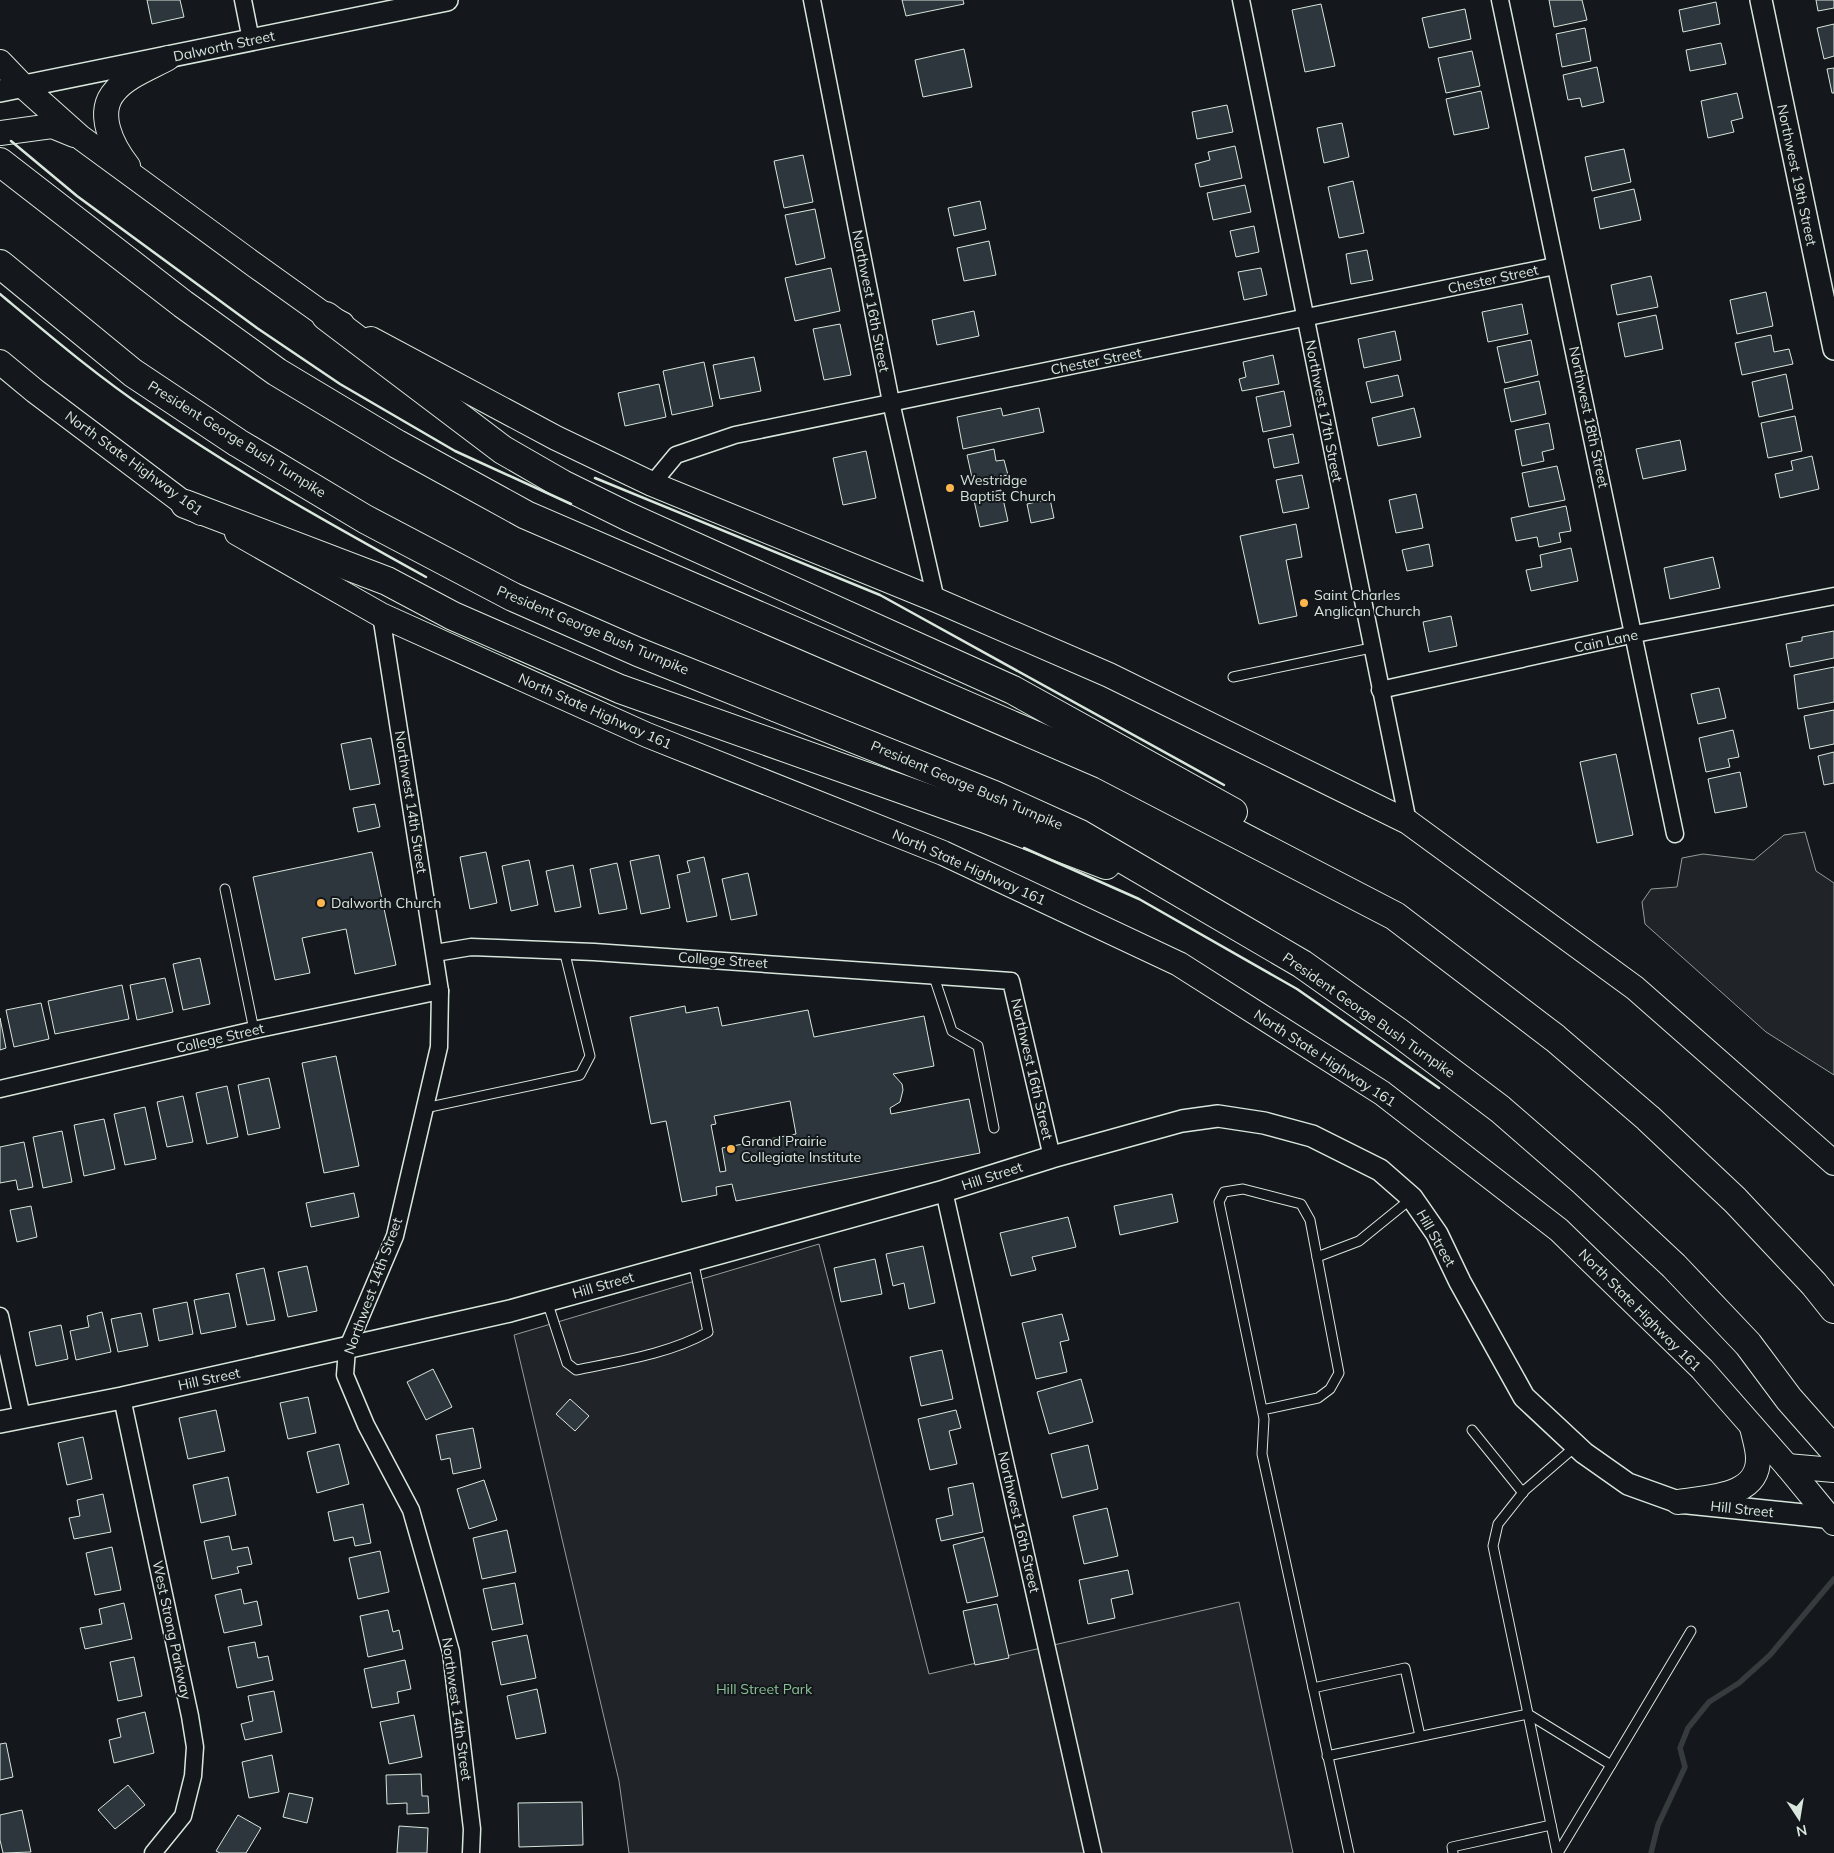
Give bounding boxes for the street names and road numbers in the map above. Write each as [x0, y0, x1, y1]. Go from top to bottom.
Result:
street label: Dalworth Street [172, 26, 276, 66]
street label: Northwest 19th Street [1773, 103, 1821, 248]
street label: Northwest 16th Street [848, 228, 894, 374]
street label: Chester Street [1446, 261, 1540, 297]
street label: Northwest 17th Street [1301, 338, 1347, 484]
street label: Chester Street [1049, 343, 1143, 379]
street label: Northwest 18th Street [1565, 345, 1613, 490]
street label: President George Bush Turnpike [145, 377, 329, 501]
street label: North State Highway 161 [62, 407, 206, 519]
street label: President George Bush Turnpike [494, 581, 692, 679]
street label: Cain Lane [1572, 625, 1640, 657]
street label: North State Highway 161 [515, 669, 675, 753]
street label: Northwest 14th Street [391, 729, 431, 875]
street label: President George Bush Turnpike [868, 736, 1066, 834]
street label: North State Highway 161 [889, 825, 1049, 909]
street label: College Street [678, 948, 769, 972]
street label: President George Bush Turnpike [1279, 948, 1459, 1082]
street label: Northwest 16th Street [1007, 997, 1057, 1141]
street label: North State Highway 161 [1250, 1005, 1400, 1111]
street label: College Street [174, 1019, 266, 1057]
street label: Hill Street [959, 1158, 1025, 1194]
street label: Hill Street [1412, 1206, 1460, 1270]
street label: Northwest 14th Street [340, 1215, 406, 1357]
street label: North State Highway 161 [1575, 1245, 1705, 1375]
street label: Hill Street [570, 1268, 636, 1302]
street label: Hill Street [176, 1364, 242, 1394]
street label: Northwest 16th Street [994, 1450, 1044, 1594]
street label: Hill Street [1710, 1497, 1774, 1521]
street label: West Strong Parkway [148, 1559, 196, 1702]
street label: Northwest 14th Street [438, 1636, 476, 1782]

